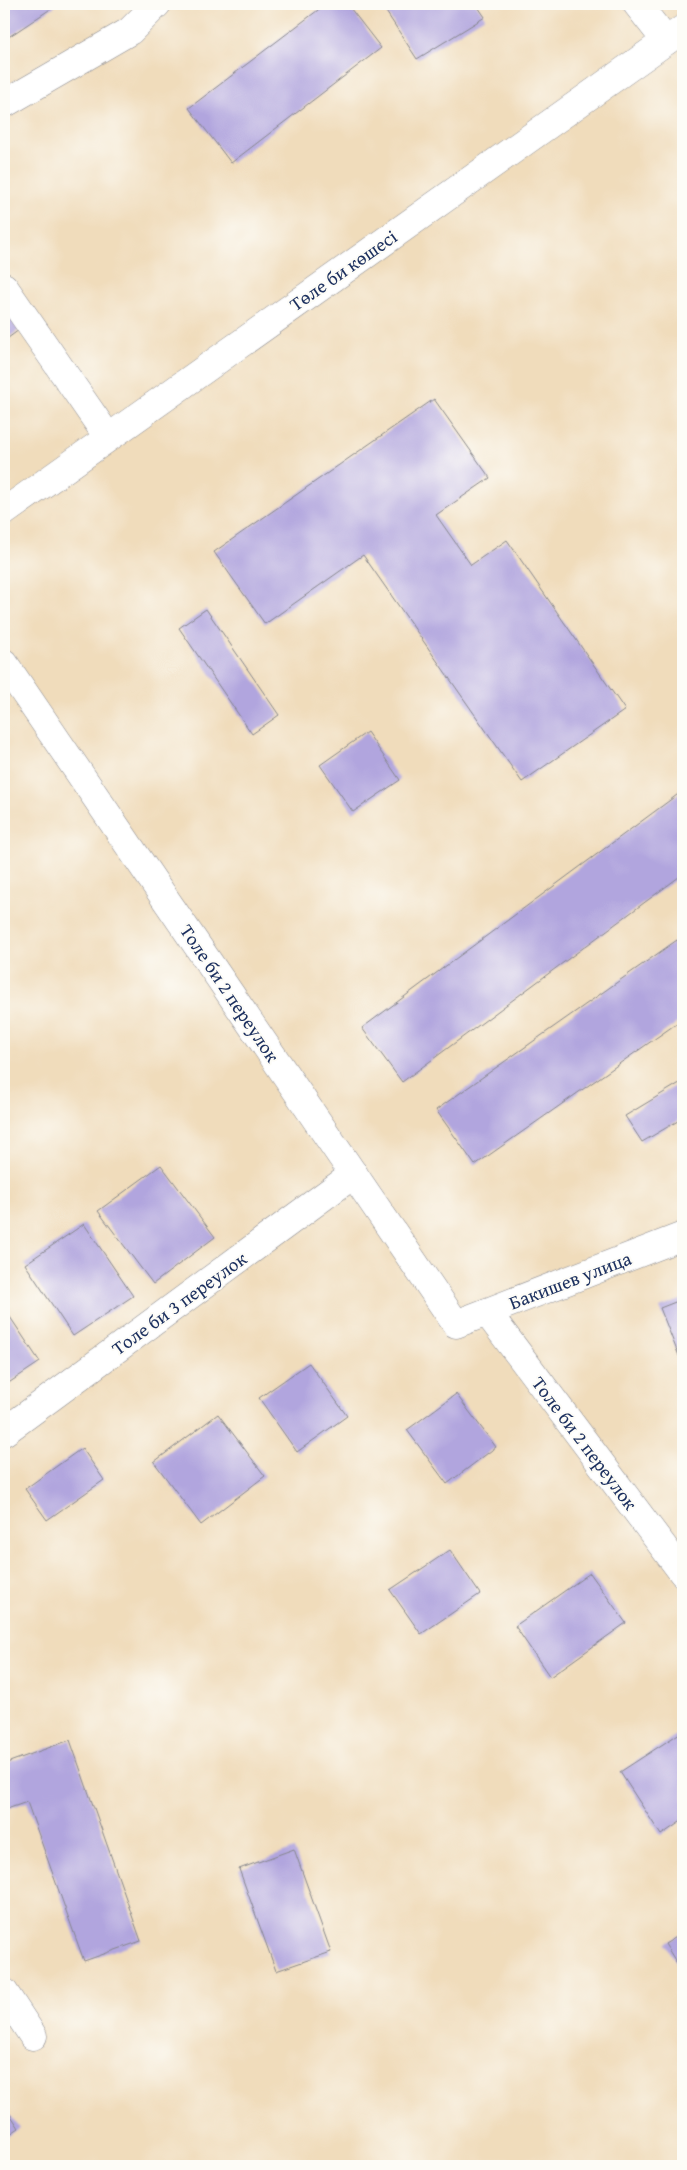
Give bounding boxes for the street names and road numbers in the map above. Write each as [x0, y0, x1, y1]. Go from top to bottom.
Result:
street label: Төле би көшесі [283, 222, 403, 318]
street label: Толе би 2 переулок [173, 918, 287, 1068]
street label: Толе би 3 переулок [106, 1244, 252, 1362]
street label: Бакишев улица [505, 1244, 635, 1316]
street label: Толе би 2 переулок [525, 1370, 645, 1516]

